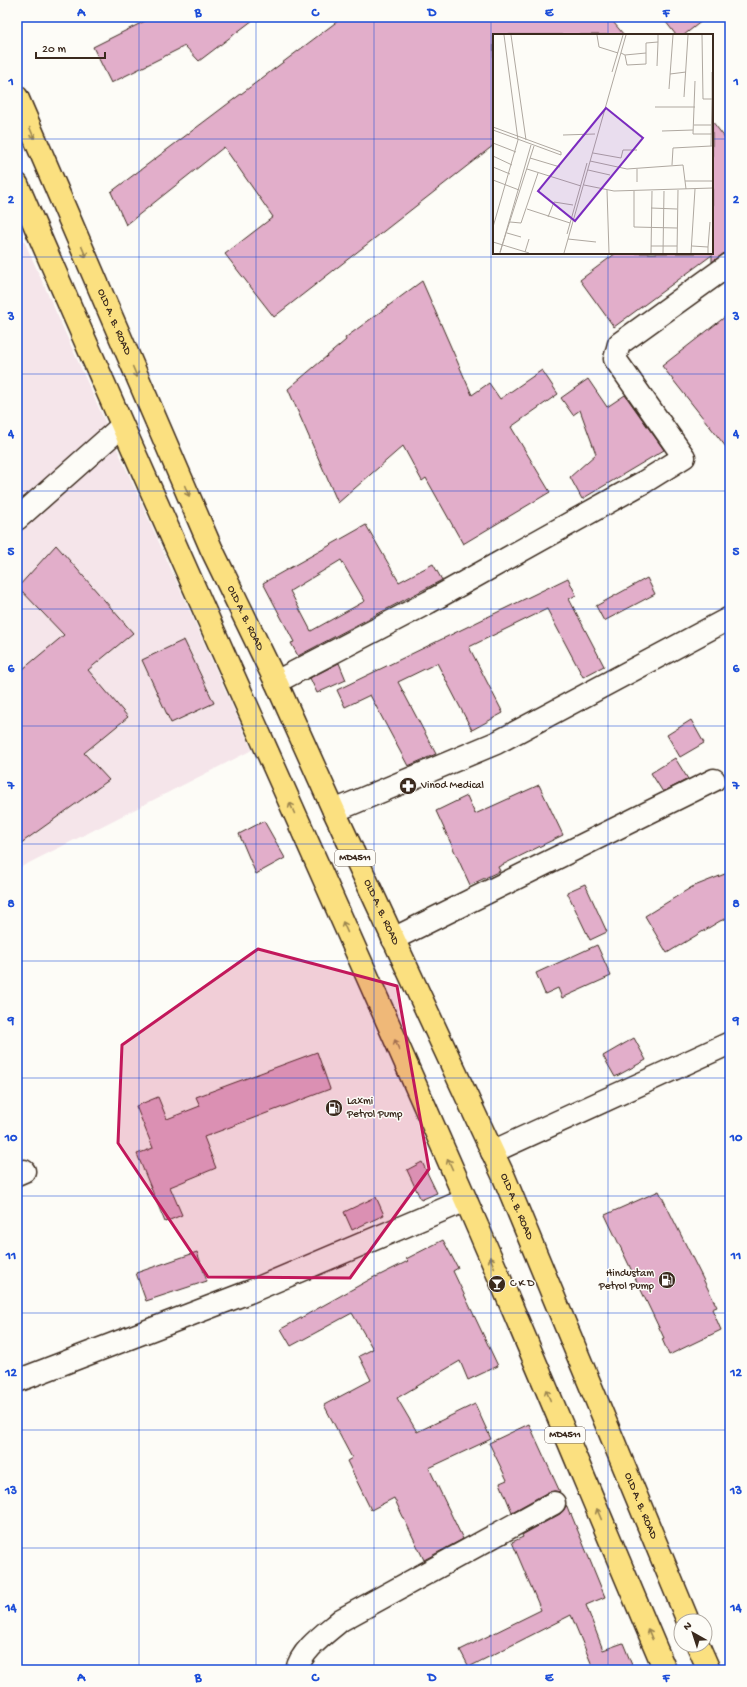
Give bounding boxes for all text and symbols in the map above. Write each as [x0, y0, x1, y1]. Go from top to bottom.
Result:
text: A [76, 6, 86, 21]
text: B [194, 6, 203, 21]
text: C [310, 6, 320, 21]
text: D [427, 6, 437, 21]
text: E [545, 6, 554, 21]
text: F [662, 6, 671, 21]
scale bar [36, 34, 105, 60]
inset map [493, 34, 713, 254]
text: 20 m [42, 43, 67, 57]
text: 1 [7, 75, 14, 90]
text: 1 [732, 75, 739, 90]
one-way arrow [29, 126, 37, 138]
text: 2 [8, 193, 15, 208]
text: 2 [733, 193, 740, 208]
one-way arrow [80, 246, 88, 258]
street label: OLD A. B. ROAD [94, 287, 134, 358]
text: 3 [7, 310, 15, 325]
text: 3 [732, 310, 740, 325]
one-way arrow [132, 365, 139, 377]
text: 4 [7, 427, 15, 442]
text: 4 [732, 427, 740, 442]
one-way arrow [183, 485, 191, 497]
text: 5 [8, 545, 15, 560]
text: 5 [733, 545, 740, 560]
street label: OLD A. B. ROAD [224, 584, 266, 653]
text: 6 [8, 662, 15, 677]
text: 6 [733, 662, 740, 677]
pharmacy icon: Vinod Medical [398, 776, 418, 796]
text: 7 [7, 779, 16, 794]
text: 7 [732, 779, 741, 794]
place label: Vinod Medical [420, 780, 484, 792]
one-way arrow [288, 802, 295, 814]
road number: MD4511 [335, 850, 375, 866]
street label: OLD A. B. ROAD [361, 878, 402, 948]
text: 8 [7, 897, 15, 912]
text: 8 [732, 897, 740, 912]
one-way arrow [340, 921, 348, 933]
text: 9 [7, 1014, 15, 1029]
text: 9 [732, 1014, 740, 1029]
one-way arrow [393, 1040, 400, 1052]
place label: Laxmi Petrol Pump [346, 1096, 403, 1121]
fuel station icon: Laxmi Petrol Pump [324, 1098, 344, 1118]
text: 10 [4, 1131, 18, 1146]
text: 10 [729, 1131, 743, 1146]
one-way arrow [446, 1159, 453, 1171]
street label: OLD A. B. ROAD [497, 1172, 536, 1242]
text: 11 [5, 1249, 16, 1264]
text: 11 [730, 1249, 741, 1264]
one-way arrow [488, 1257, 495, 1269]
place label: Hindustam Petrol Pump [598, 1268, 655, 1293]
fuel station icon: Hindustam Petrol Pump [657, 1270, 677, 1290]
bar icon: C K D [487, 1274, 507, 1294]
place label: C K D [510, 1278, 535, 1290]
text: 12 [4, 1366, 17, 1381]
text: 12 [729, 1366, 742, 1381]
one-way arrow [544, 1389, 552, 1401]
road number: MD4511 [545, 1427, 585, 1443]
street label: OLD A. B. ROAD [621, 1471, 660, 1542]
text: 13 [4, 1484, 17, 1499]
text: 13 [729, 1484, 742, 1499]
one-way arrow [595, 1509, 602, 1521]
text: 14 [4, 1601, 18, 1616]
text: 14 [729, 1601, 743, 1616]
north arrow [673, 1613, 713, 1653]
text: N [681, 1620, 695, 1634]
one-way arrow [646, 1629, 653, 1641]
text: A [76, 1671, 86, 1686]
text: B [194, 1671, 203, 1686]
text: C [310, 1671, 320, 1686]
text: D [427, 1671, 437, 1686]
text: E [545, 1671, 554, 1686]
text: F [662, 1671, 671, 1686]

